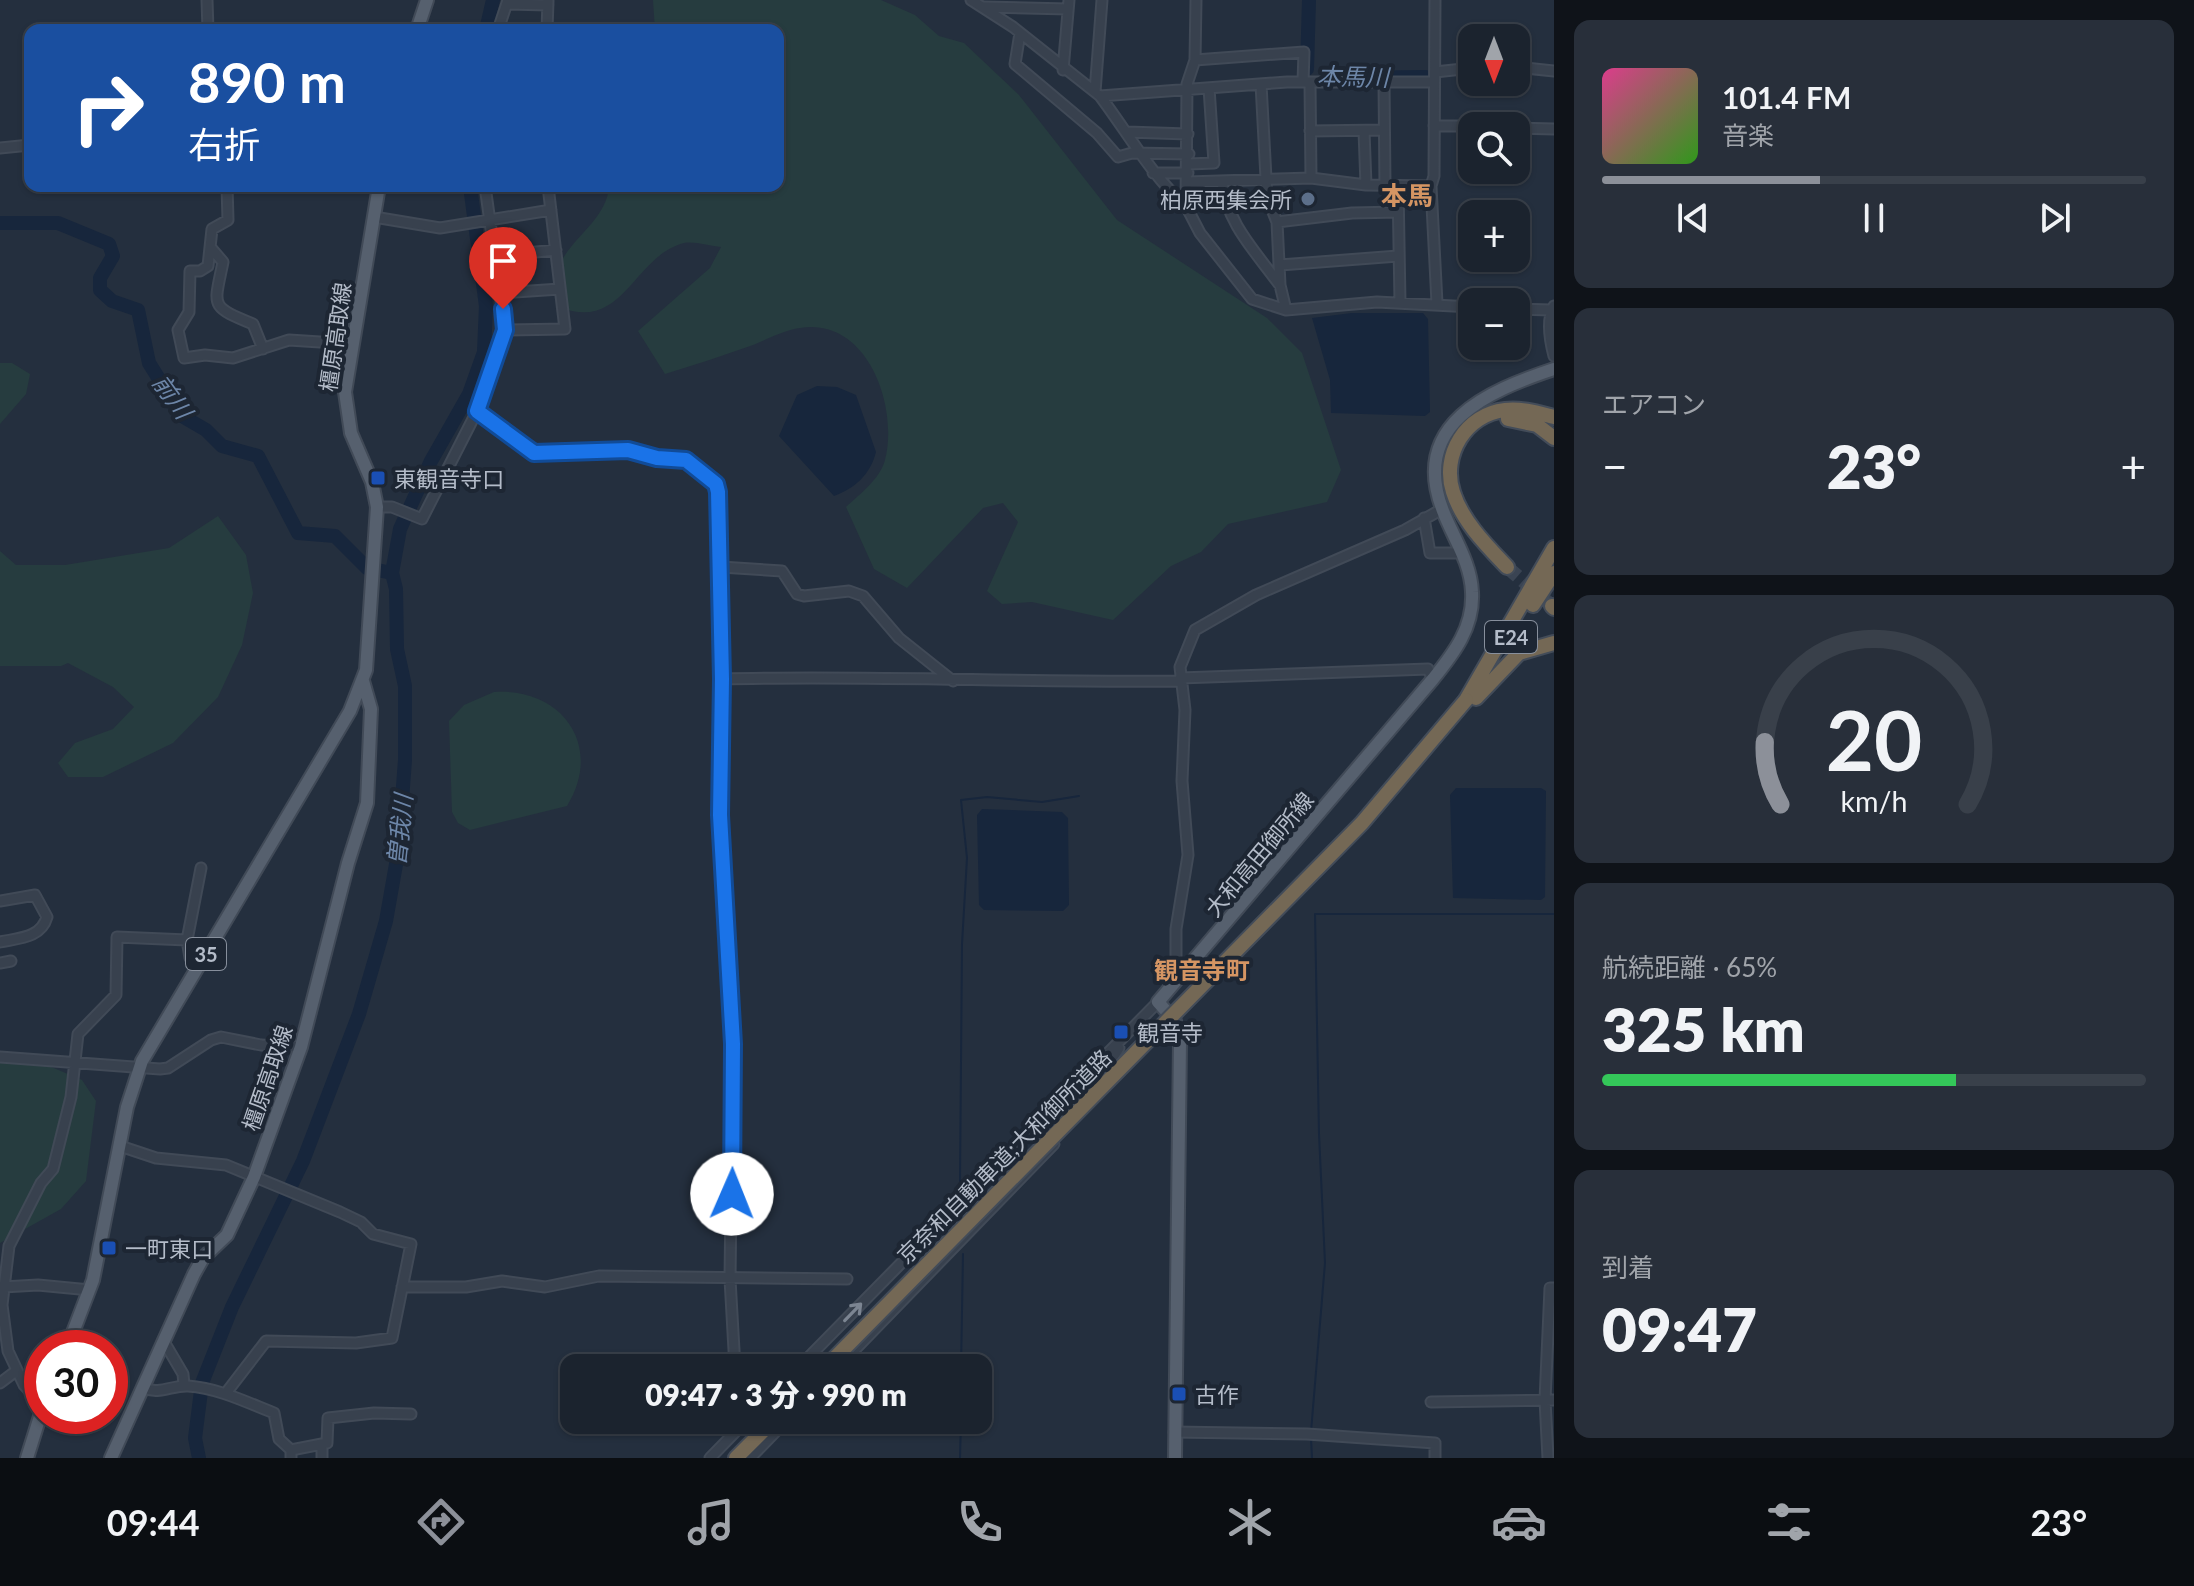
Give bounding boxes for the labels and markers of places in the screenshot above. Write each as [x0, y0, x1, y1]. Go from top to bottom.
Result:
place label: 柏原西集会所 [1160, 186, 1292, 213]
marker: 柏原西集会所 [1299, 190, 1317, 208]
pin [469, 227, 537, 309]
place label: 東観音寺口 [394, 465, 504, 492]
marker: 東観音寺口 [369, 469, 387, 487]
place label: 観音寺 [1137, 1019, 1203, 1046]
marker: 観音寺 [1112, 1023, 1130, 1041]
place label: 一町東口 [125, 1235, 213, 1262]
marker: 一町東口 [100, 1239, 118, 1257]
place label: 古作 [1195, 1381, 1239, 1408]
marker: 古作 [1170, 1385, 1188, 1403]

